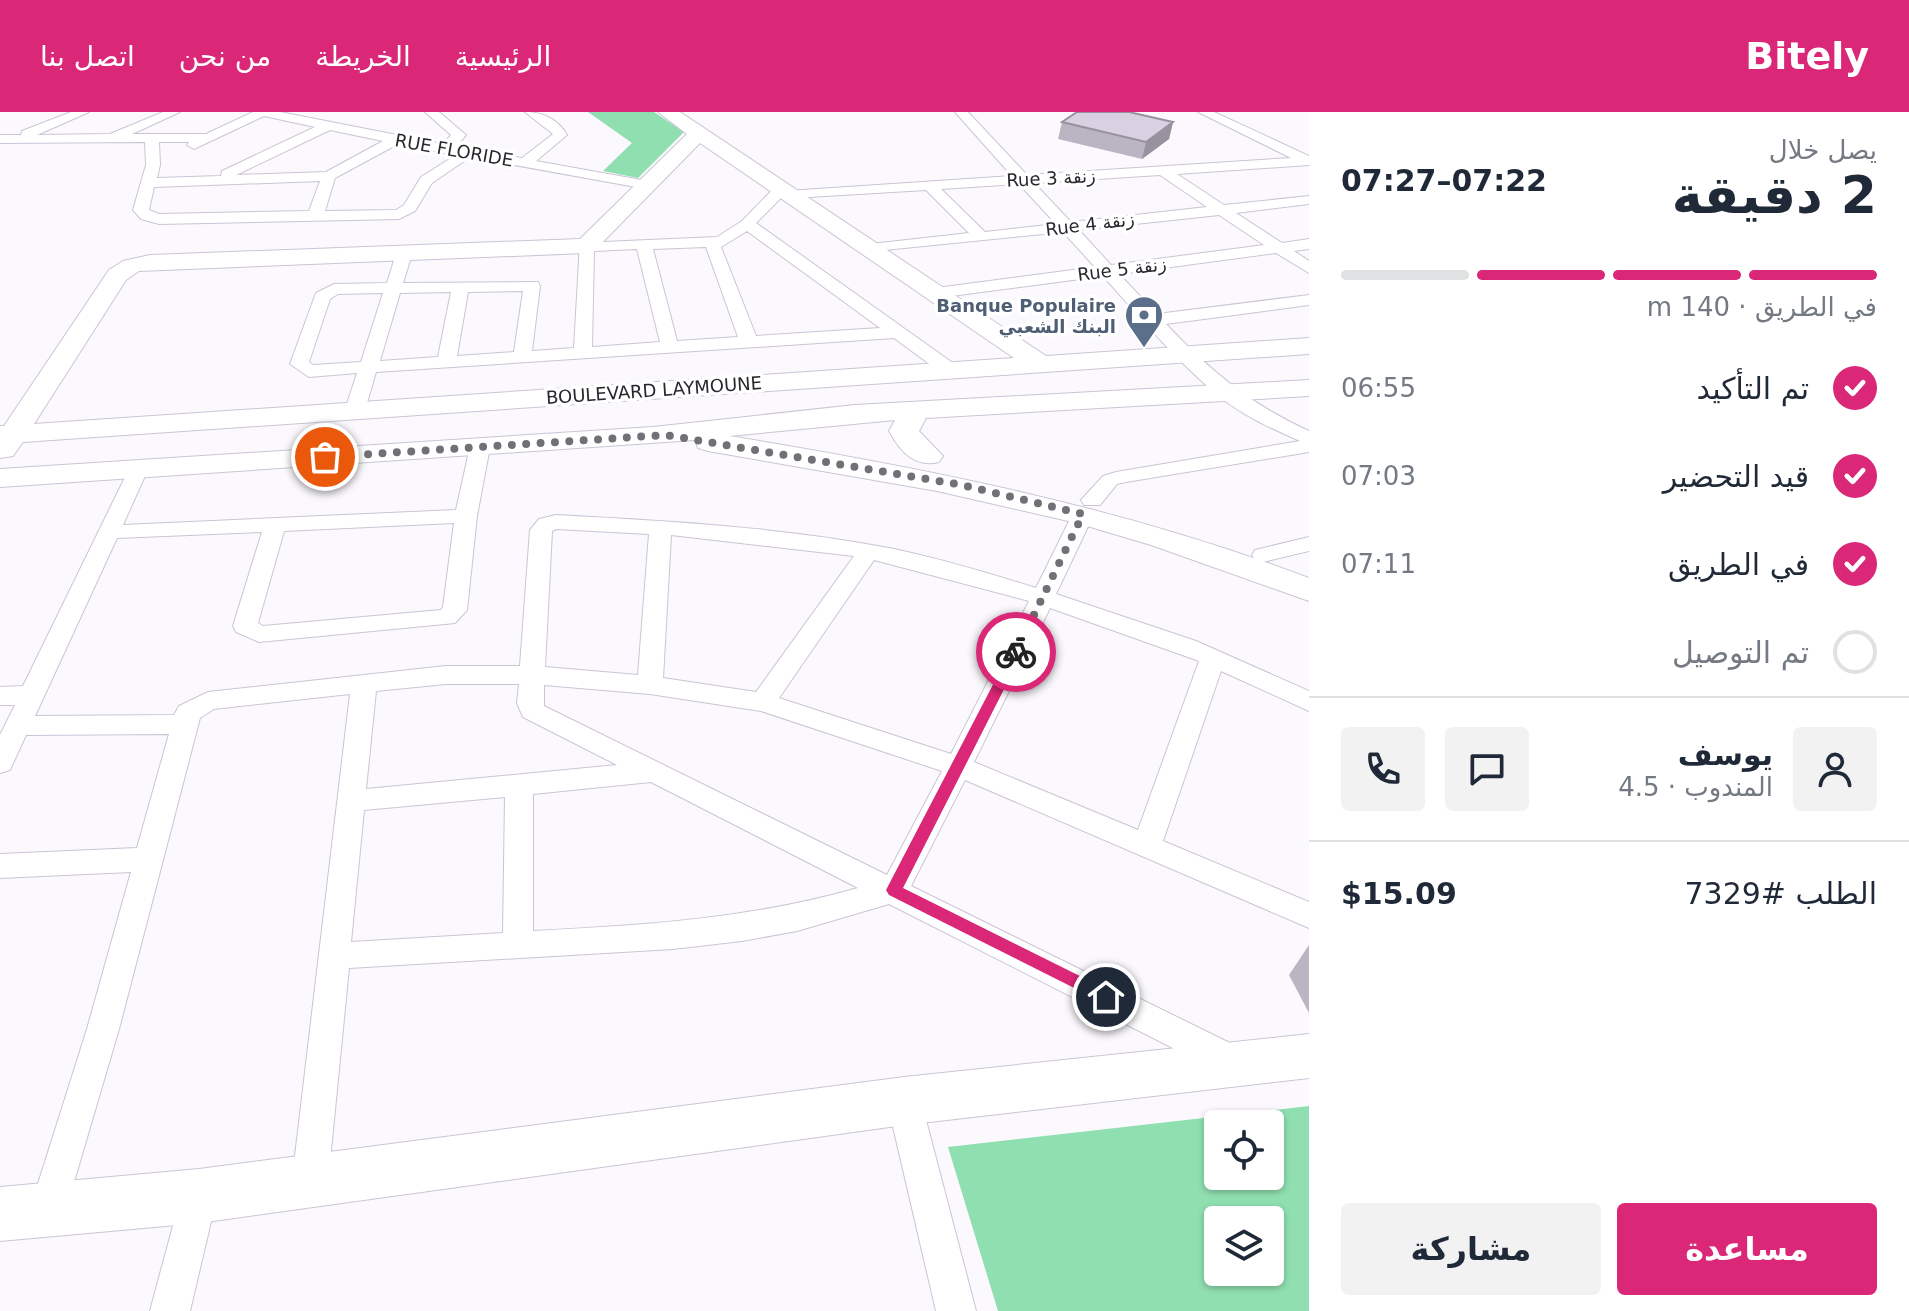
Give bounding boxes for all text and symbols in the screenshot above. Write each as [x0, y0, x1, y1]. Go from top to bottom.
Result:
text: Bitely [1745, 34, 1869, 78]
text: اتصل بنا [40, 40, 135, 73]
text: من نحن [179, 40, 271, 73]
text: الخريطة [315, 40, 411, 73]
text: الرئيسية [455, 40, 551, 73]
street label: RUE FLORIDE [393, 129, 515, 171]
text: يصل خلال [1769, 135, 1877, 165]
text: 07:22–07:27 [1341, 163, 1547, 198]
street label: Rue 3 زنقة [1006, 165, 1096, 191]
text: 2 دقيقة [1672, 165, 1877, 225]
street label: Rue 4 زنقة [1044, 208, 1136, 240]
street label: Rue 5 زنقة [1076, 253, 1168, 285]
text: في الطريق · 140 m [1647, 292, 1877, 322]
bank icon: Banque Populaire البنك الشعبي [1123, 294, 1165, 349]
place label: Banque Populaire البنك الشعبي [936, 295, 1116, 338]
icon: check [1833, 366, 1877, 410]
text: تم التأكيد [1696, 371, 1809, 406]
street label: BOULEVARD LAYMOUNE [545, 372, 763, 408]
text: 06:55 [1341, 373, 1416, 403]
pin [291, 423, 359, 491]
icon: bag [303, 435, 347, 479]
icon: check [1833, 454, 1877, 498]
text: قيد التحضير [1663, 459, 1809, 494]
text: 07:03 [1341, 461, 1416, 491]
icon: check [1833, 542, 1877, 586]
text: في الطريق [1668, 547, 1809, 582]
text: 07:11 [1341, 549, 1416, 579]
courier [976, 612, 1056, 692]
icon: bike [994, 630, 1038, 674]
text: تم التوصيل [1672, 635, 1809, 670]
button: phone [1341, 727, 1425, 811]
button: chat [1445, 727, 1529, 811]
button: person [1793, 727, 1877, 811]
text: يوسف [1678, 737, 1773, 772]
text: المندوب · 4.5 [1618, 772, 1773, 802]
text: $15.09 [1341, 876, 1457, 911]
text: الطلب #7329 [1684, 876, 1877, 911]
pin [1072, 963, 1140, 1031]
icon: home [1084, 975, 1128, 1019]
map controls [1204, 1110, 1284, 1286]
button: locate [1204, 1110, 1284, 1190]
button: مشاركة [1341, 1203, 1601, 1295]
button: مساعدة [1617, 1203, 1877, 1295]
button: layers [1204, 1206, 1284, 1286]

